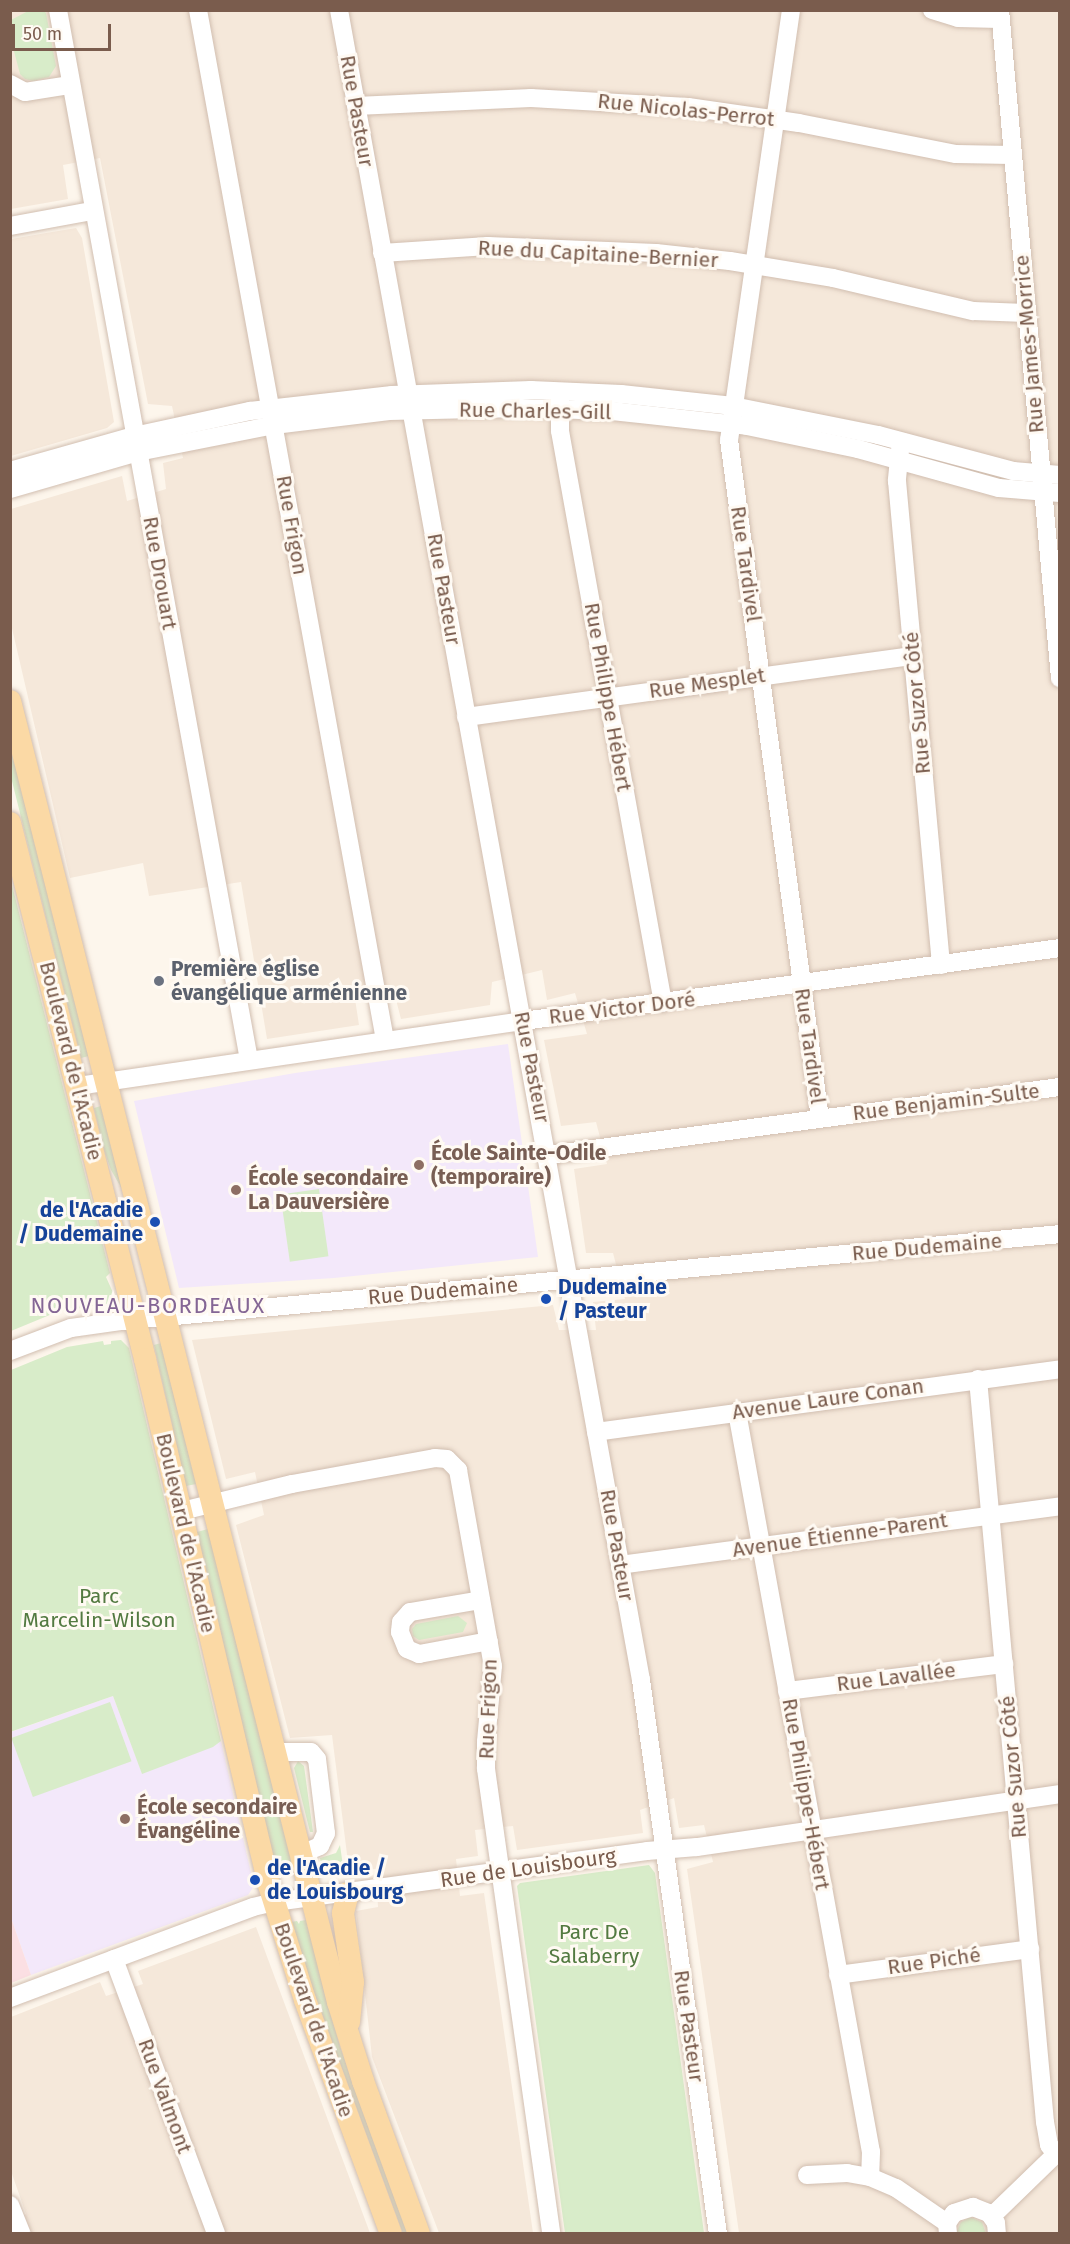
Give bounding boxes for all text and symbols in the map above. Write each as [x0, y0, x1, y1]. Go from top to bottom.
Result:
scale bar [15, 12, 114, 50]
text: 50 m [23, 23, 62, 45]
street label: Rue Pasteur [335, 53, 379, 169]
street label: Rue Nicolas-Perrot [596, 88, 776, 132]
street label: Rue du Capitaine-Bernier [477, 235, 719, 273]
street label: Rue James-Morrice [1009, 254, 1049, 434]
street label: Rue Charles-Gill [459, 397, 611, 425]
street label: Rue Frigon [271, 473, 313, 577]
street label: Rue Tardivel [725, 504, 767, 624]
street label: Rue Drouart [138, 514, 182, 632]
street label: Rue Pasteur [422, 531, 466, 647]
street label: Rue Philippe Hébert [579, 601, 637, 793]
street label: Rue Suzor Côté [898, 631, 936, 775]
street label: Rue Mesplet [647, 662, 767, 704]
place label: Première église évangélique arménienne [171, 956, 407, 1006]
street label: Boulevard de l'Acadie [34, 959, 108, 1163]
marker: Première église évangélique arménienne [152, 974, 166, 988]
street label: Rue Tardivel [789, 986, 831, 1106]
street label: Rue Victor Doré [547, 987, 697, 1029]
street label: Rue Pasteur [509, 1009, 555, 1125]
street label: Rue Benjamin-Sulte [851, 1078, 1041, 1126]
place label: École Sainte-Odile (temporaire) [431, 1140, 606, 1190]
marker: École Sainte-Odile (temporaire) [412, 1158, 426, 1172]
place label: École secondaire La Dauversière [248, 1165, 408, 1215]
marker: École secondaire La Dauversière [229, 1183, 243, 1197]
place label: de l'Acadie / Dudemaine [18, 1197, 143, 1247]
marker: de l'Acadie / Dudemaine [148, 1215, 162, 1229]
street label: Rue Dudemaine [851, 1228, 1003, 1266]
street label: Rue Dudemaine [367, 1272, 519, 1310]
place label: Dudemaine / Pasteur [558, 1274, 667, 1324]
marker: Dudemaine / Pasteur [539, 1292, 553, 1306]
district label: NOUVEAU-BORDEAUX [30, 1293, 266, 1319]
street label: Avenue Laure Conan [731, 1373, 925, 1425]
street label: Boulevard de l'Acadie [151, 1431, 221, 1635]
street label: Rue Pasteur [595, 1487, 639, 1603]
street label: Avenue Étienne-Parent [731, 1507, 949, 1563]
park label: Parc Marcelin-Wilson [23, 1583, 175, 1633]
street label: Rue Lavallée [835, 1657, 957, 1697]
street label: Rue Frigon [474, 1658, 502, 1760]
street label: Rue Suzor Côté [994, 1695, 1032, 1839]
street label: Rue Philippe-Hébert [777, 1696, 835, 1892]
place label: École secondaire Évangéline [137, 1794, 297, 1844]
marker: École secondaire Évangéline [118, 1812, 132, 1826]
street label: Rue de Louisbourg [438, 1843, 618, 1893]
place label: de l'Acadie / de Louisbourg [267, 1855, 403, 1905]
marker: de l'Acadie / de Louisbourg [248, 1873, 262, 1887]
street label: Boulevard de l'Acadie [269, 1919, 359, 2121]
park label: Parc De Salaberry [549, 1919, 639, 1969]
street label: Rue Piché [886, 1942, 982, 1980]
street label: Rue Pasteur [669, 1968, 709, 2084]
street label: Rue Valmont [133, 2035, 197, 2157]

